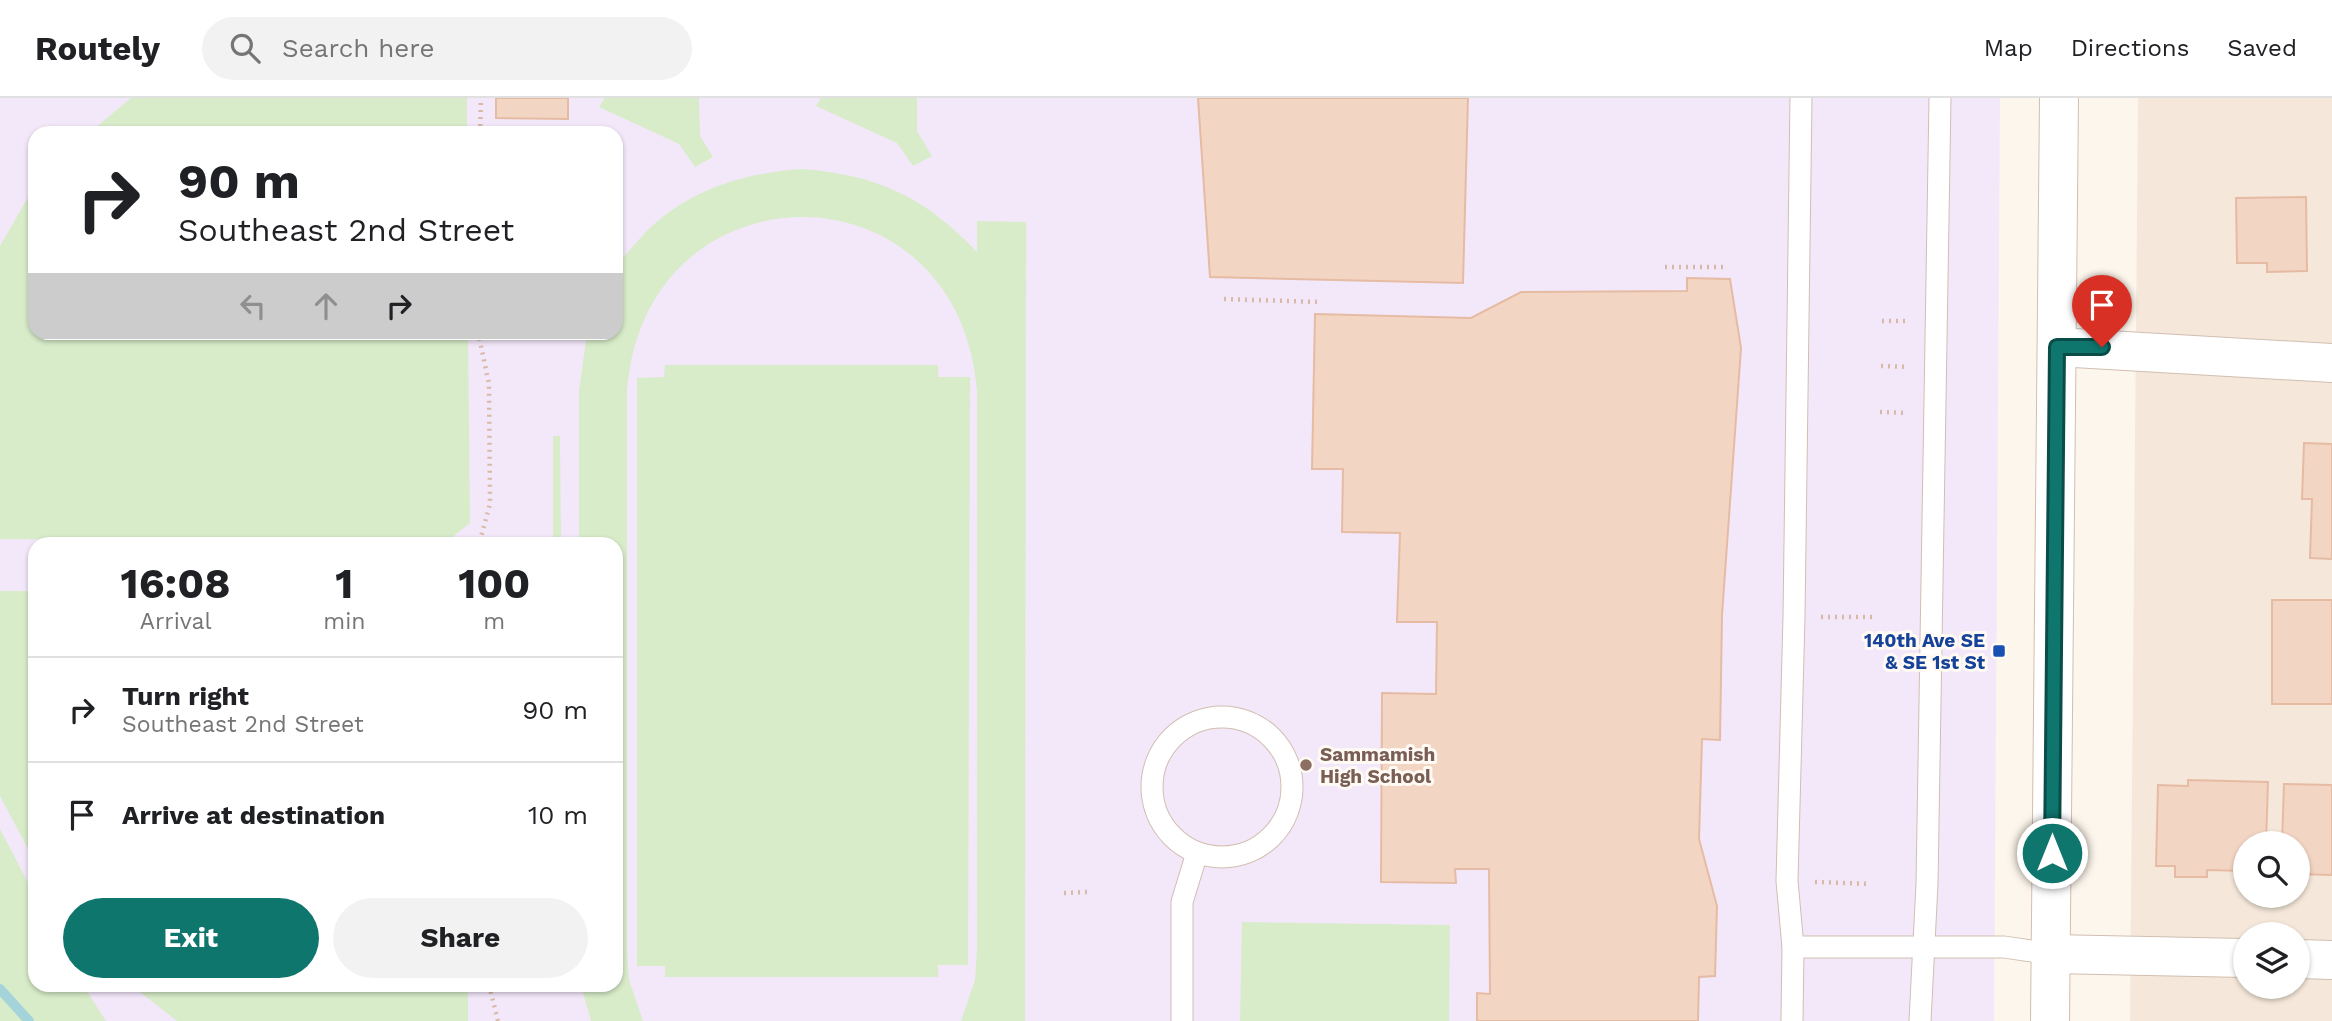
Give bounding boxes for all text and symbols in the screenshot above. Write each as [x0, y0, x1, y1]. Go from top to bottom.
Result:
search box [202, 17, 692, 80]
text: Routely [35, 29, 160, 68]
icon: search [226, 29, 264, 67]
text: Search here [282, 33, 434, 63]
text: Map [1984, 34, 2033, 62]
text: Directions [2071, 34, 2189, 62]
text: Saved [2227, 34, 2297, 62]
text: 90 m [178, 152, 300, 210]
icon: right [63, 154, 154, 245]
text: Southeast 2nd Street [178, 211, 514, 249]
pin [2072, 275, 2132, 347]
icon: arrive [2083, 286, 2121, 324]
icon: left [234, 287, 272, 325]
icon: ahead [307, 287, 345, 325]
icon: right [380, 287, 418, 325]
text: 16:08 [121, 559, 231, 608]
text: 1 [335, 559, 353, 608]
text: 100 [458, 559, 530, 608]
text: Arrival [140, 608, 212, 635]
text: min [323, 608, 366, 635]
text: m [483, 608, 505, 635]
place label: 140th Ave SE & SE 1st St [1864, 629, 1986, 674]
marker: 140th Ave SE & SE 1st St [1991, 643, 2007, 659]
text: Turn right [122, 681, 249, 711]
icon: right [63, 691, 101, 729]
text: 90 m [522, 695, 588, 725]
text: Southeast 2nd Street [122, 711, 364, 738]
place label: Sammamish High School [1320, 743, 1435, 788]
marker: Sammamish High School [1298, 757, 1314, 773]
icon: arrive [63, 796, 101, 834]
text: Arrive at destination [122, 800, 385, 830]
text: 10 m [528, 800, 588, 830]
position arrow [2015, 816, 2089, 890]
map controls [2233, 831, 2310, 999]
button: search [2233, 831, 2310, 908]
button: Exit [63, 898, 319, 978]
button: Share [333, 898, 588, 978]
button: layers [2233, 922, 2310, 999]

